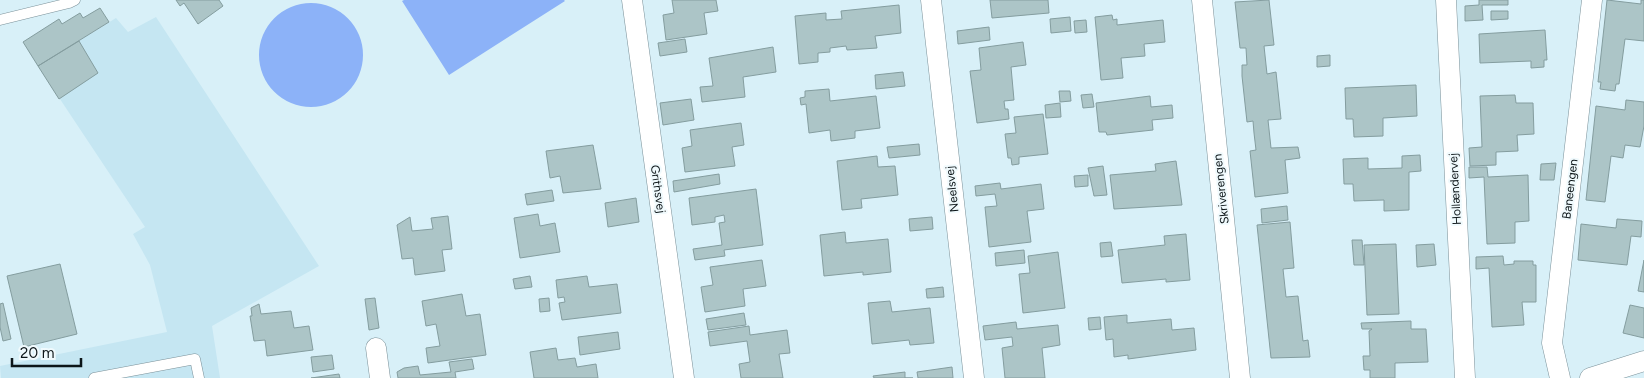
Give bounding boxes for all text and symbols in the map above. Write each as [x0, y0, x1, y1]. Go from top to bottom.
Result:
street label: Skriverengen [1210, 153, 1232, 225]
street label: Hollændervej [1446, 153, 1464, 225]
street label: Baneengen [1559, 158, 1581, 220]
street label: Grithsvej [648, 164, 668, 214]
street label: Neelsvej [943, 165, 961, 213]
scale bar [12, 336, 81, 368]
text: 20 m [20, 344, 54, 362]

